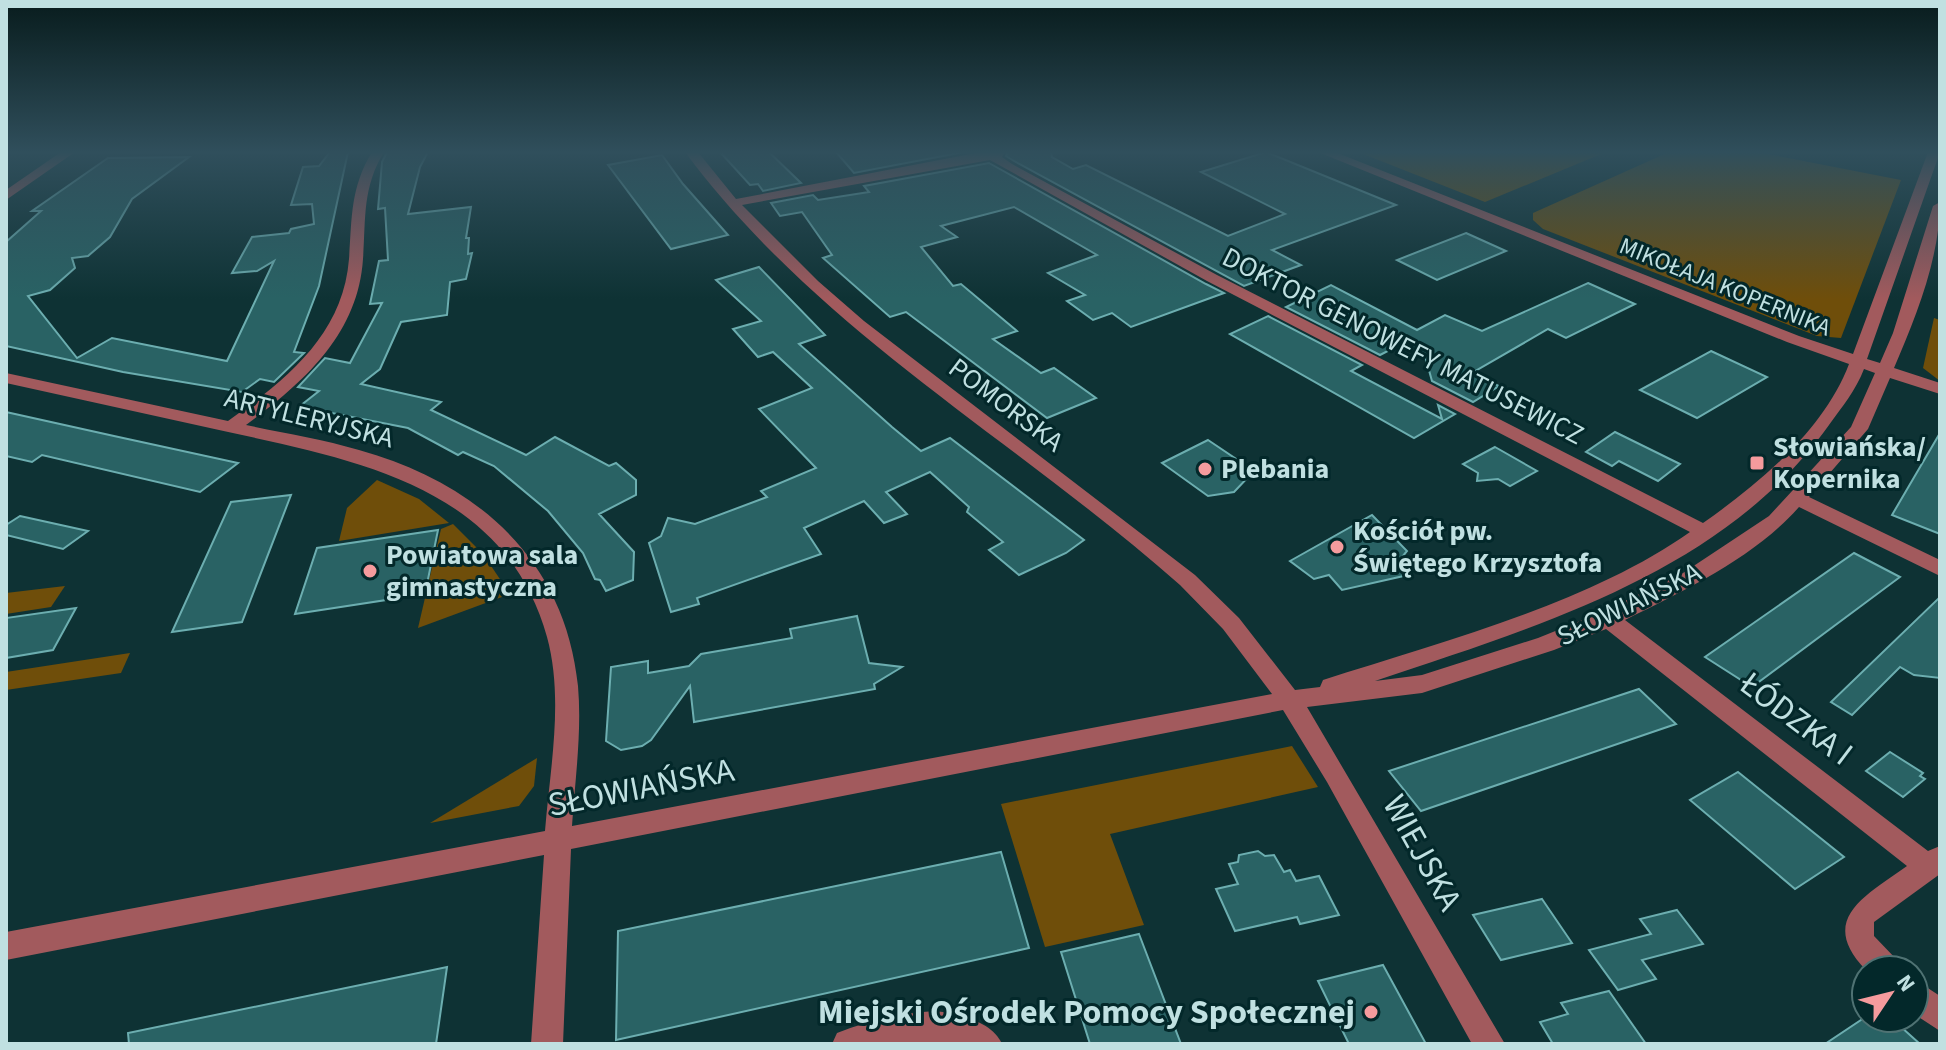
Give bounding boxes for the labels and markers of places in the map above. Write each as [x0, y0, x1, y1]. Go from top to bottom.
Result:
place label: Słowiańska/ Kopernika [1773, 427, 1926, 499]
place label: Plebania [1221, 449, 1329, 489]
marker: Słowiańska/ Kopernika [1748, 454, 1766, 472]
marker: Plebania [1196, 460, 1214, 478]
place label: Kościół pw. Świętego Krzysztofa [1353, 511, 1602, 583]
place label: Powiatowa sala gimnastyczna [386, 535, 578, 607]
marker: Kościół pw. Świętego Krzysztofa [1328, 538, 1346, 556]
marker: Powiatowa sala gimnastyczna [361, 562, 379, 580]
place label: Miejski Ośrodek Pomocy Społecznej [818, 988, 1355, 1037]
marker: Miejski Ośrodek Pomocy Społecznej [1362, 1003, 1380, 1021]

